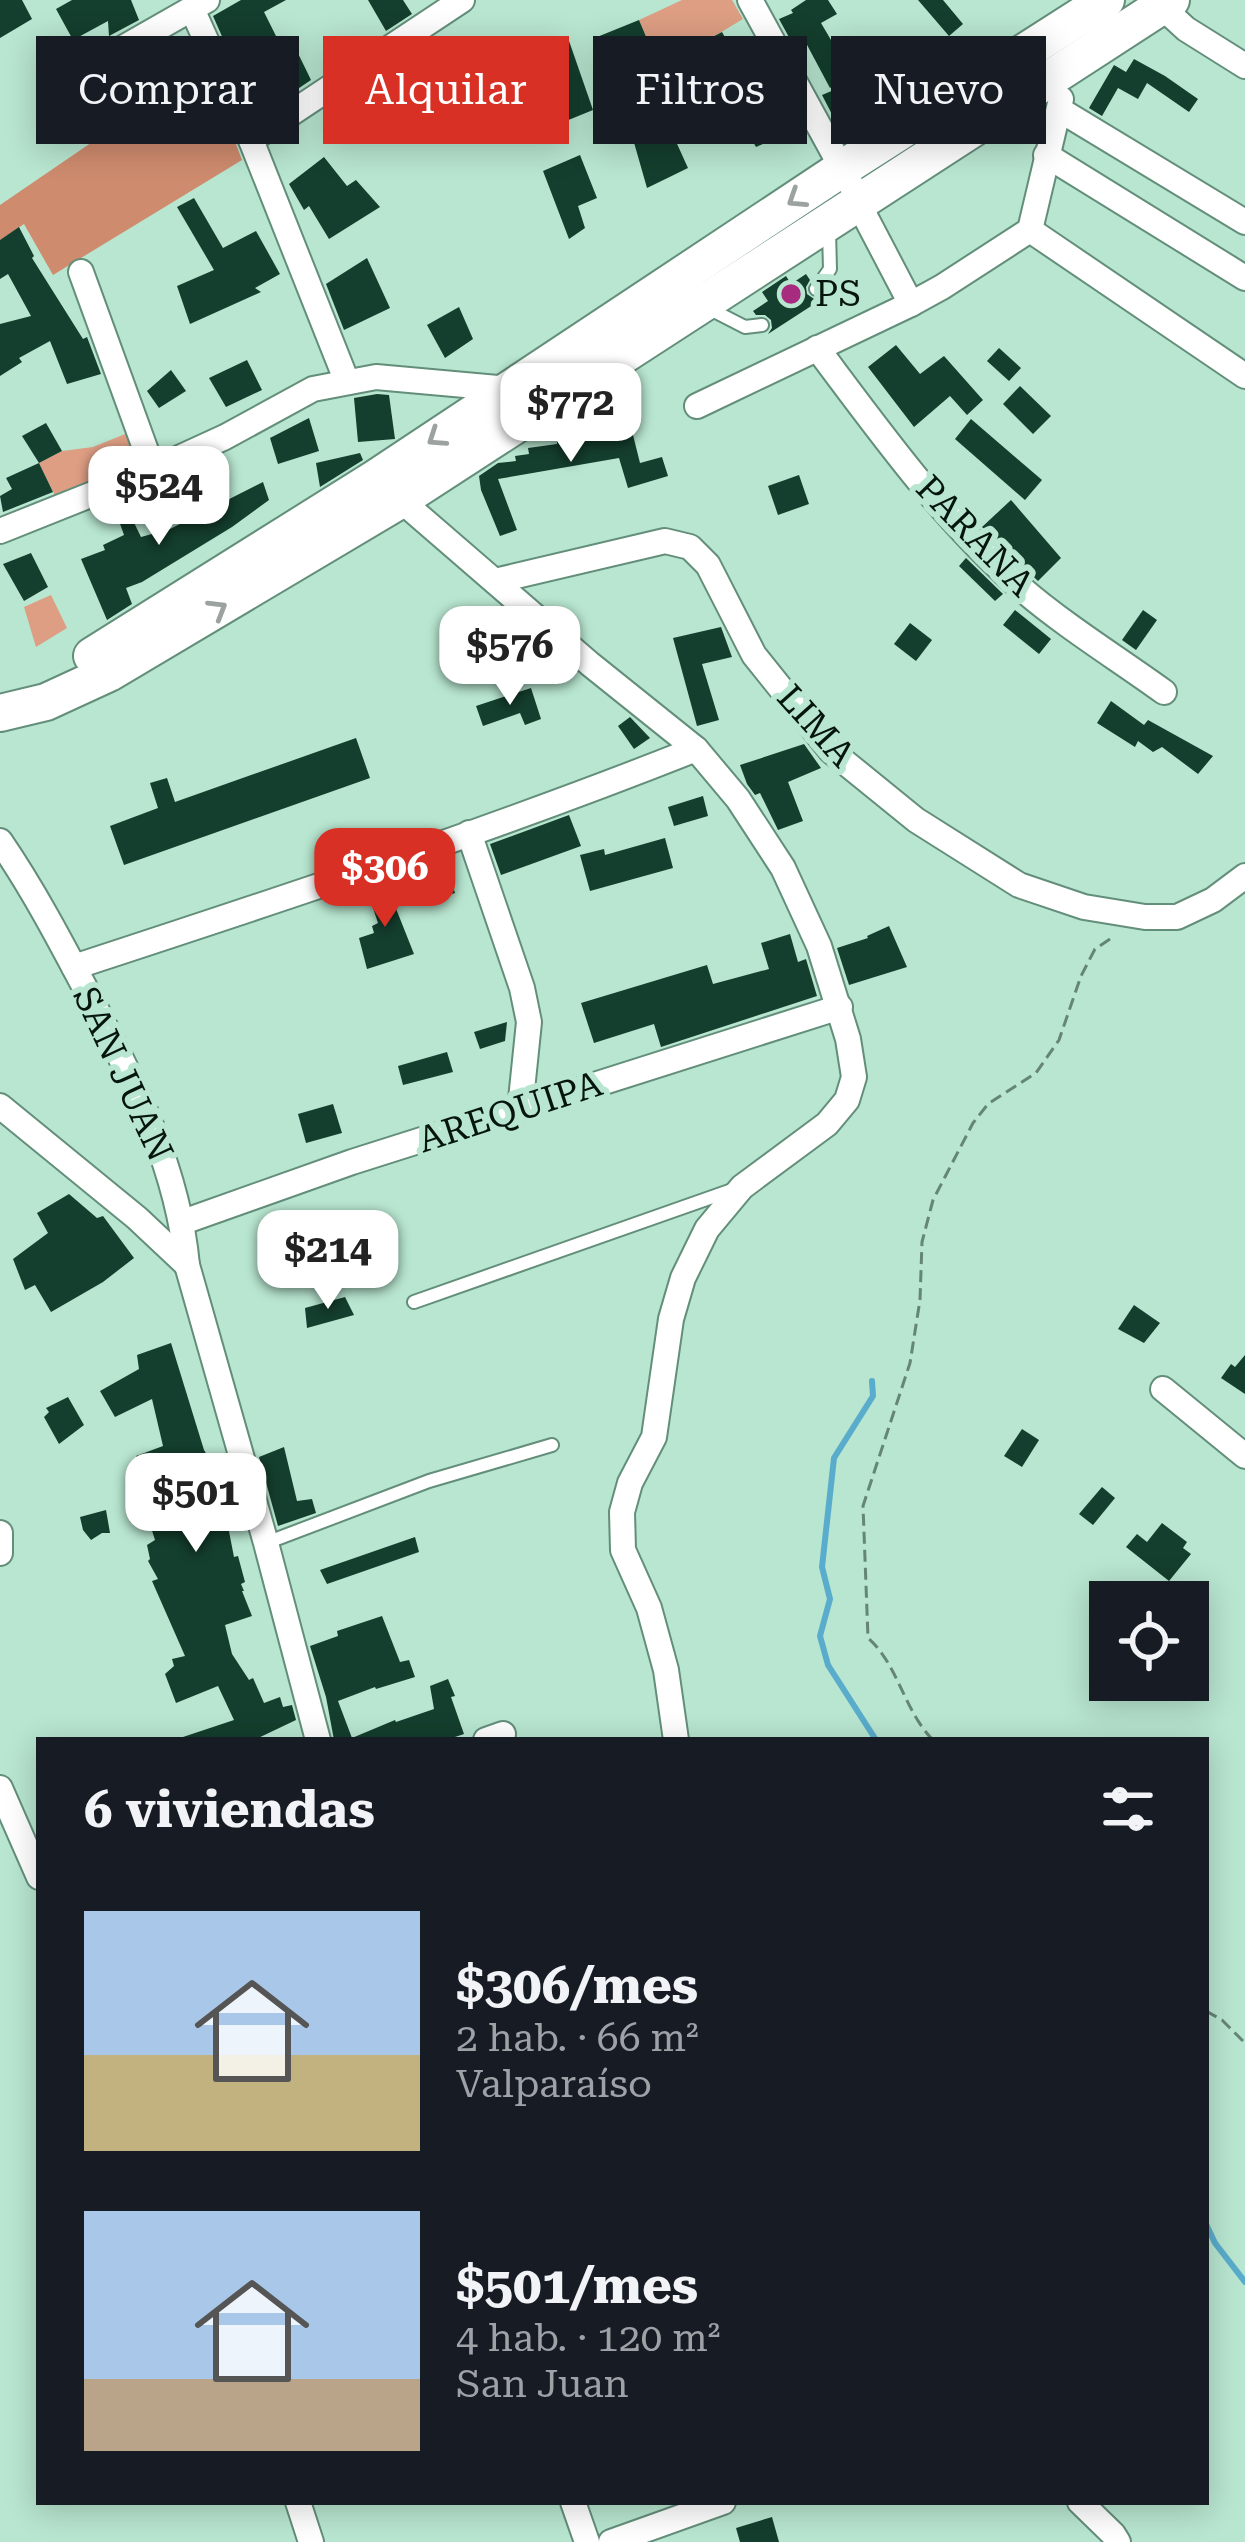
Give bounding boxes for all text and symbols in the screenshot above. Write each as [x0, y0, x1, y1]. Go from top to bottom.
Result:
chip: Comprar [36, 36, 299, 144]
chip: Alquilar [323, 36, 569, 144]
chip: Filtros [593, 36, 807, 144]
chip: Nuevo [831, 36, 1046, 144]
one-way arrow [788, 185, 810, 207]
place label: PS [815, 273, 861, 315]
marker: PS [778, 281, 804, 307]
pin: $772 [500, 363, 642, 465]
text: $772 [527, 379, 615, 425]
one-way arrow [428, 424, 450, 446]
pin: $524 [88, 446, 230, 548]
text: $524 [115, 462, 203, 508]
street label: PARANA [907, 467, 1043, 605]
one-way arrow [205, 600, 227, 623]
pin: $576 [439, 606, 581, 708]
text: $576 [466, 622, 554, 668]
street label: LIMA [769, 677, 863, 775]
pin: $306 [314, 828, 456, 930]
text: $306 [341, 844, 429, 890]
street label: SAN JUAN [64, 980, 182, 1168]
street label: AREQUIPA [413, 1063, 607, 1161]
pin: $214 [257, 1210, 399, 1312]
text: $214 [284, 1226, 372, 1272]
pin: $501 [125, 1453, 267, 1555]
text: $501 [152, 1469, 240, 1515]
map controls [1089, 1581, 1209, 1701]
button: locate [1089, 1581, 1209, 1701]
icon: filters [1095, 1776, 1161, 1842]
text: 6 viviendas [84, 1780, 375, 1839]
text: $306/mes [456, 1956, 698, 2015]
icon: home [180, 1959, 324, 2103]
text: 2 hab. · 66 m² [456, 2015, 699, 2061]
text: Valparaíso [456, 2061, 652, 2107]
text: $501/mes [456, 2256, 698, 2315]
icon: home [180, 2259, 324, 2403]
text: 4 hab. · 120 m² [456, 2315, 720, 2361]
text: San Juan [456, 2361, 629, 2407]

